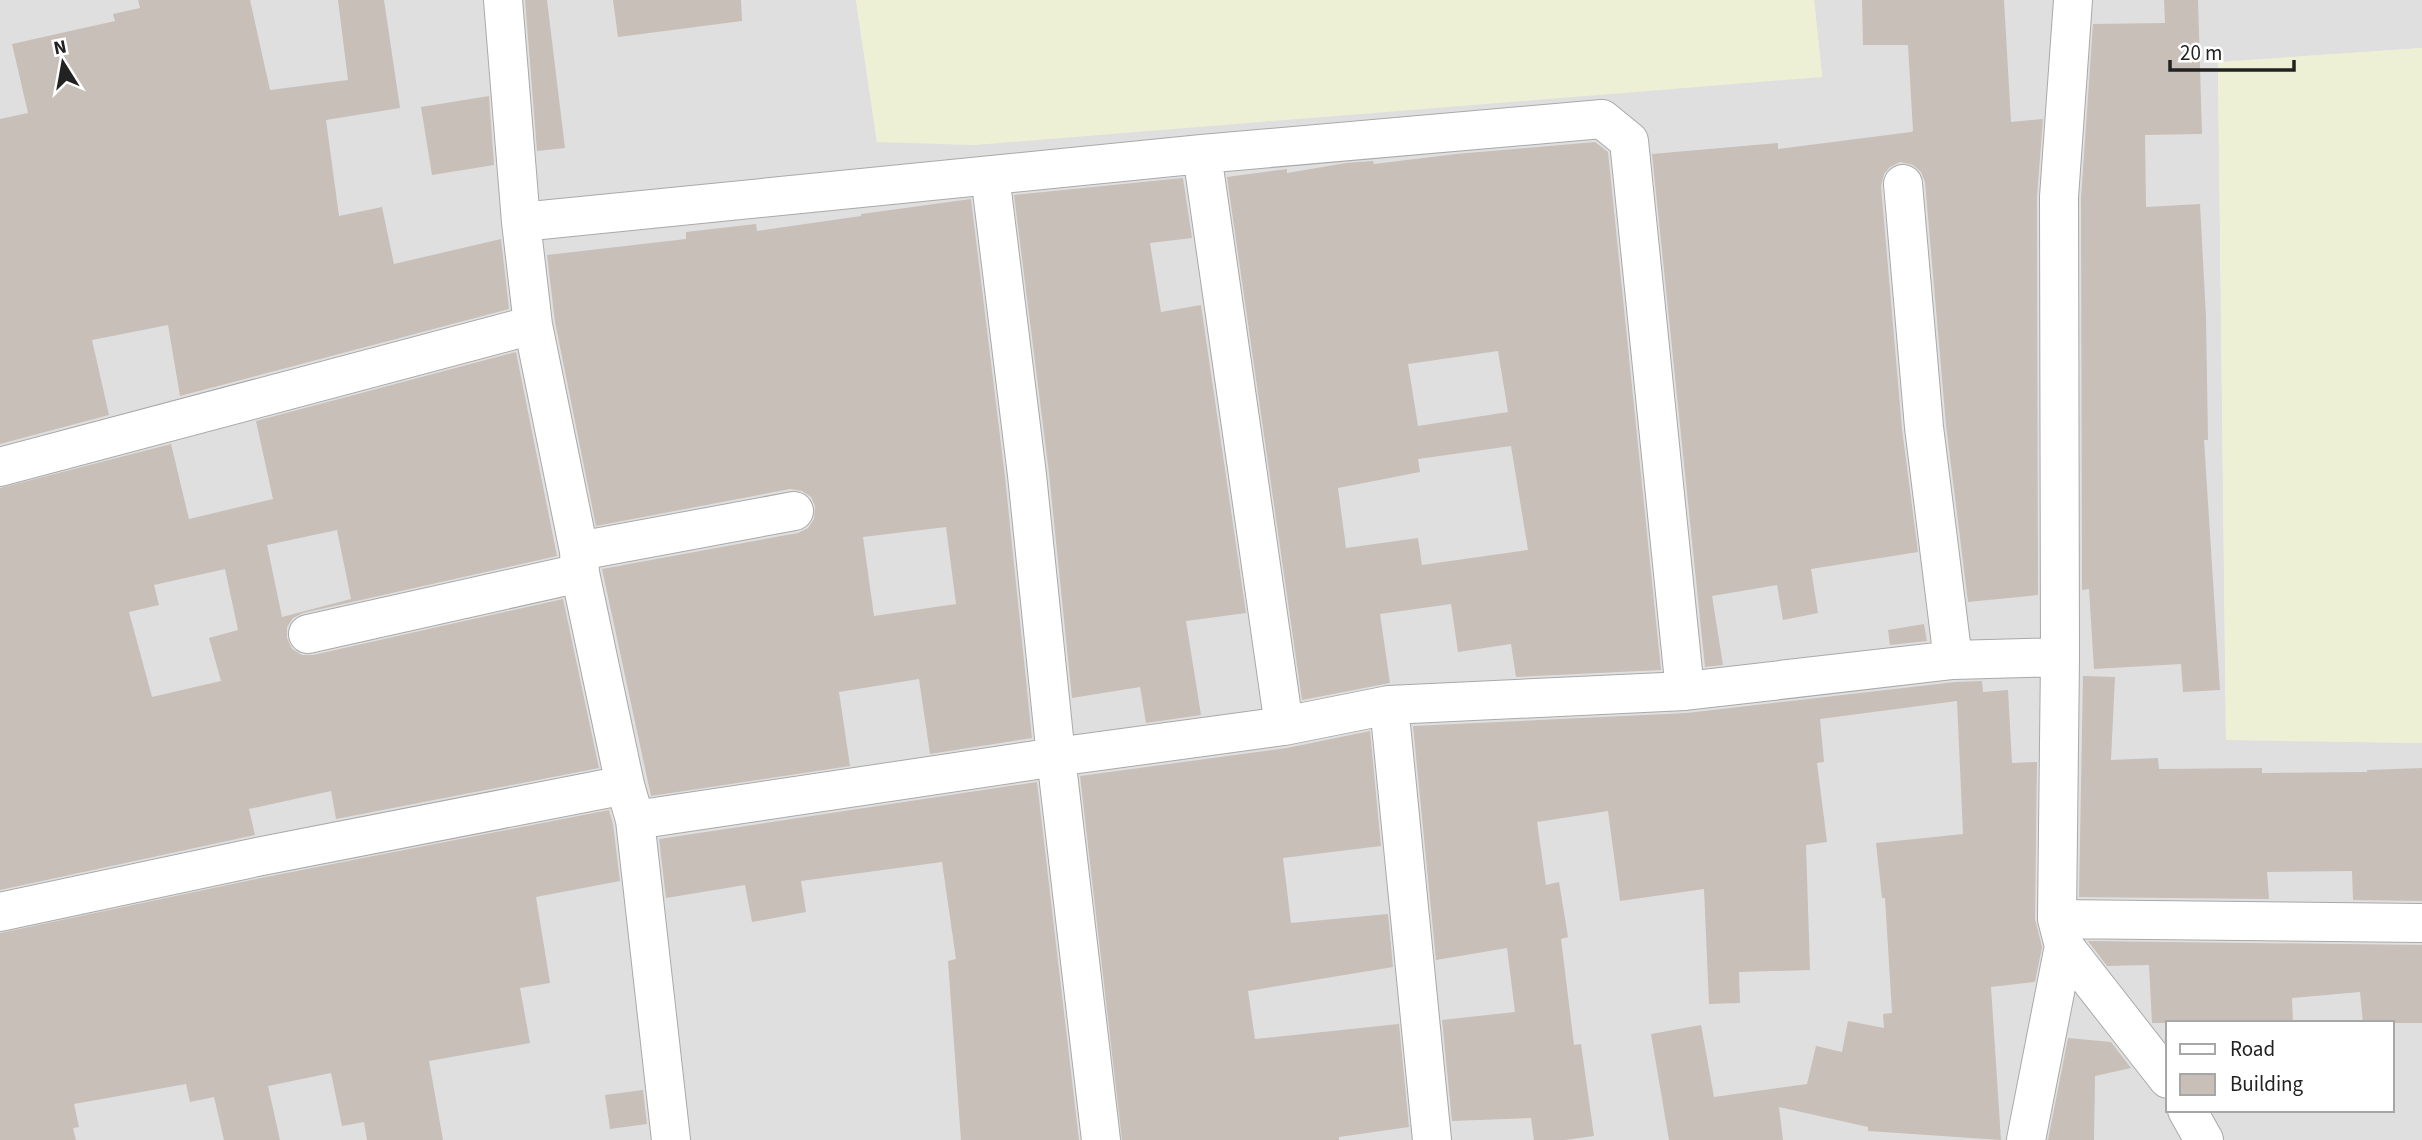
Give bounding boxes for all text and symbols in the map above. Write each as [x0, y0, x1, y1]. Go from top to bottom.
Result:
north arrow [28, 28, 98, 98]
scale bar [2170, 28, 2294, 72]
text: N [51, 33, 69, 62]
text: 20 m [2180, 38, 2222, 68]
legend [2166, 1021, 2394, 1112]
text: Road [2230, 1034, 2275, 1064]
text: Building [2230, 1069, 2304, 1099]

